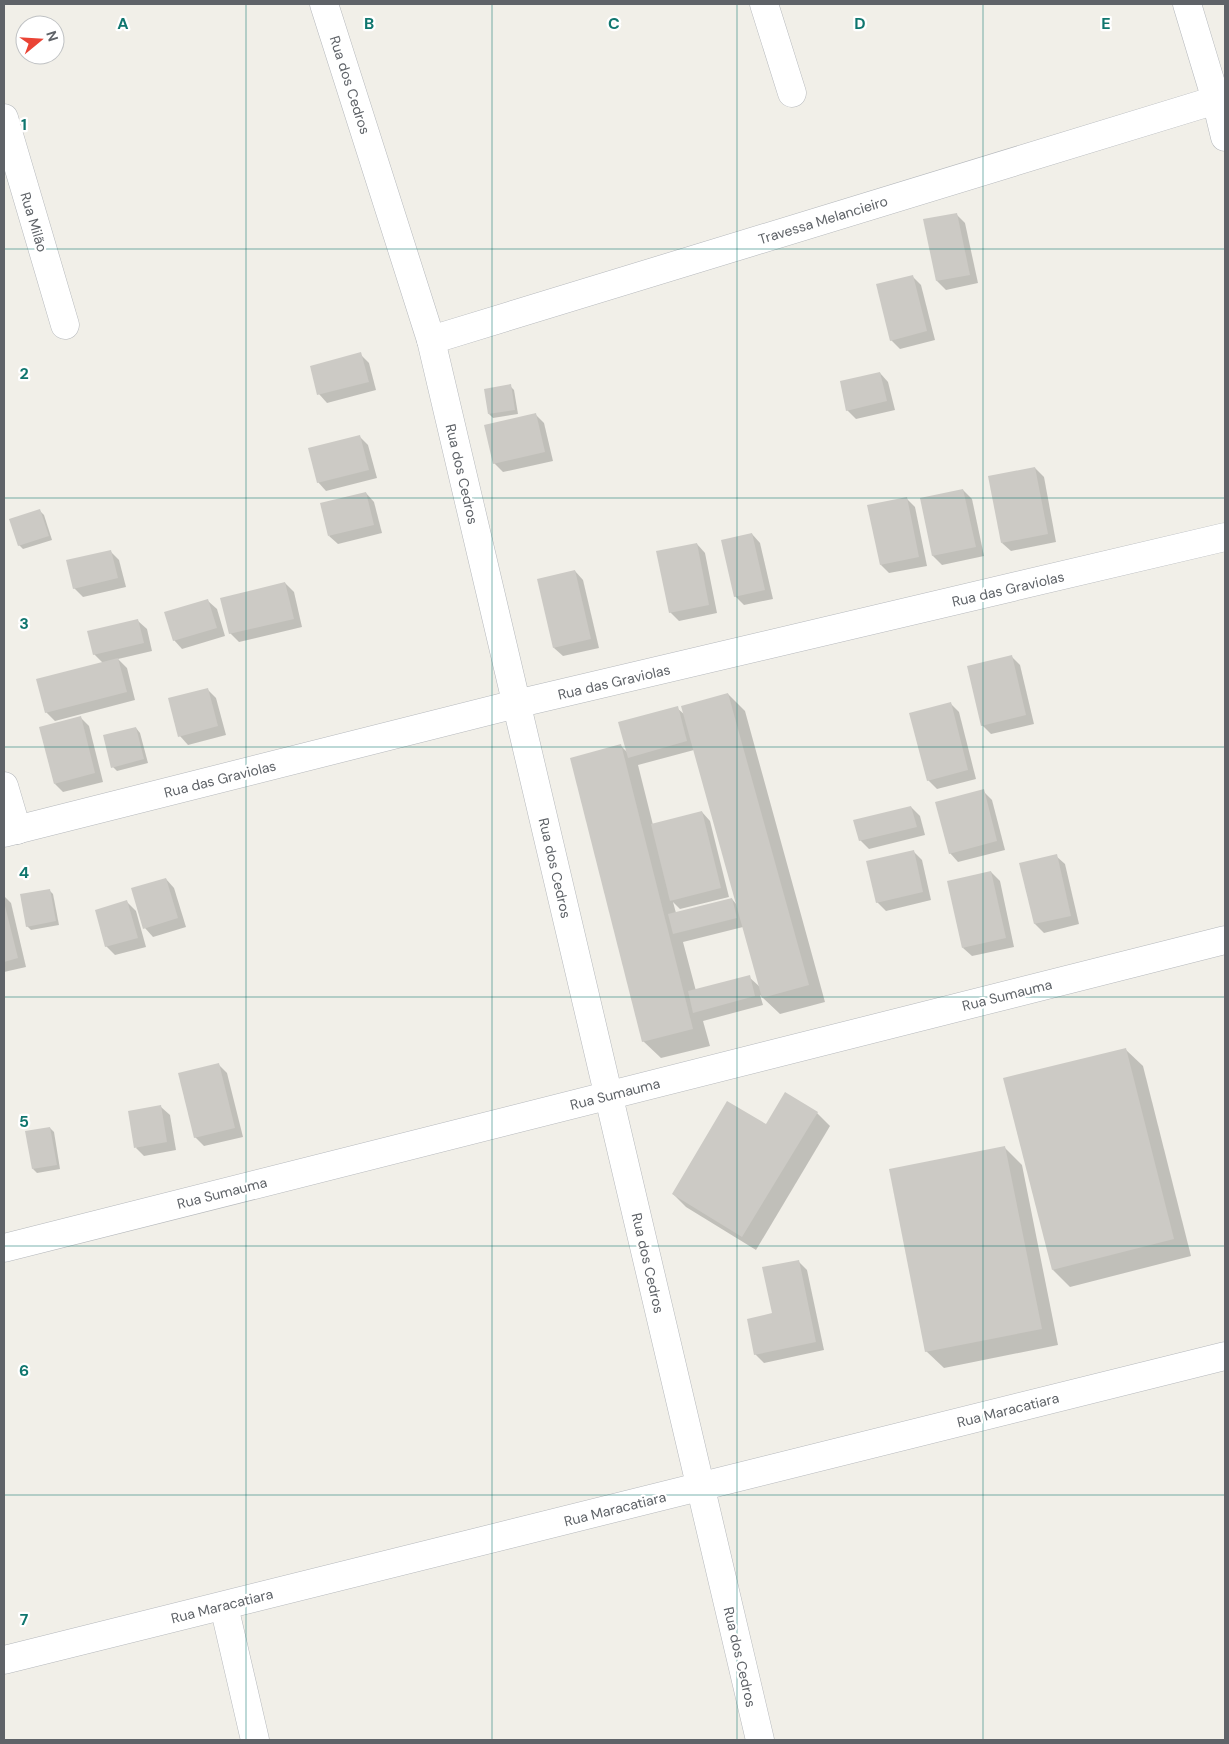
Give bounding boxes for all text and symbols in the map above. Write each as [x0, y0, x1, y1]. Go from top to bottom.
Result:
text: A [117, 13, 129, 34]
text: B [364, 13, 374, 34]
text: C [608, 13, 620, 34]
text: D [854, 13, 866, 34]
text: E [1101, 13, 1111, 34]
north arrow [15, 15, 65, 65]
text: N [42, 28, 63, 44]
street label: Rua dos Cedros [326, 33, 374, 137]
text: 1 [21, 114, 27, 135]
street label: Rua Milão [16, 190, 52, 254]
street label: Travessa Melancieiro [756, 192, 890, 248]
text: 2 [19, 363, 29, 384]
street label: Rua dos Cedros [442, 422, 482, 526]
street label: Rua das Graviolas [950, 567, 1066, 611]
text: 3 [19, 613, 29, 634]
street label: Rua das Graviolas [556, 660, 672, 704]
street label: Rua das Graviolas [162, 756, 278, 802]
street label: Rua dos Cedros [535, 816, 575, 920]
text: 4 [19, 862, 29, 883]
street label: Rua Sumauma [960, 975, 1054, 1015]
street label: Rua Sumauma [568, 1074, 662, 1114]
text: 5 [19, 1111, 29, 1132]
street label: Rua Sumauma [175, 1173, 269, 1213]
street label: Rua dos Cedros [628, 1211, 668, 1315]
text: 6 [19, 1360, 29, 1381]
street label: Rua Maracatiara [955, 1389, 1061, 1431]
street label: Rua Maracatiara [562, 1488, 668, 1530]
street label: Rua Maracatiara [169, 1585, 275, 1627]
street label: Rua dos Cedros [720, 1605, 760, 1709]
text: 7 [20, 1609, 29, 1630]

